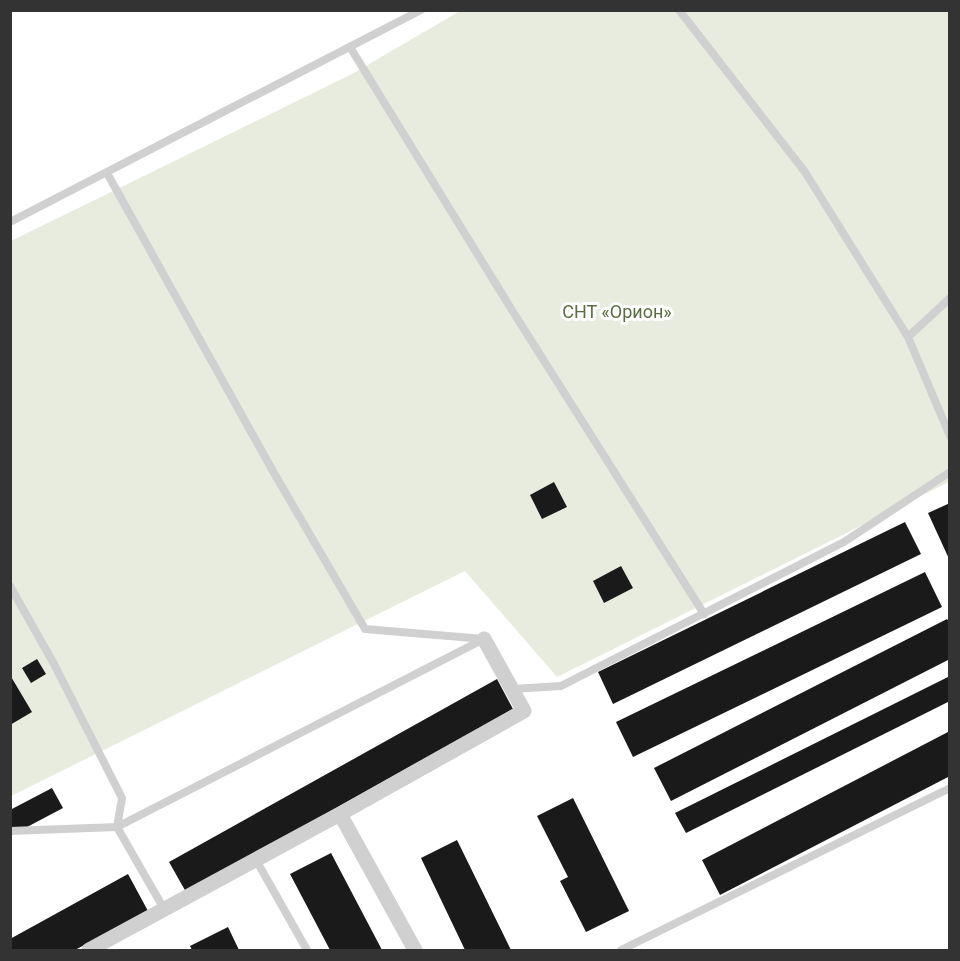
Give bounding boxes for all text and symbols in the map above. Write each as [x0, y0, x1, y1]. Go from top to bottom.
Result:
park label: СНТ «Орион» [562, 301, 672, 322]

